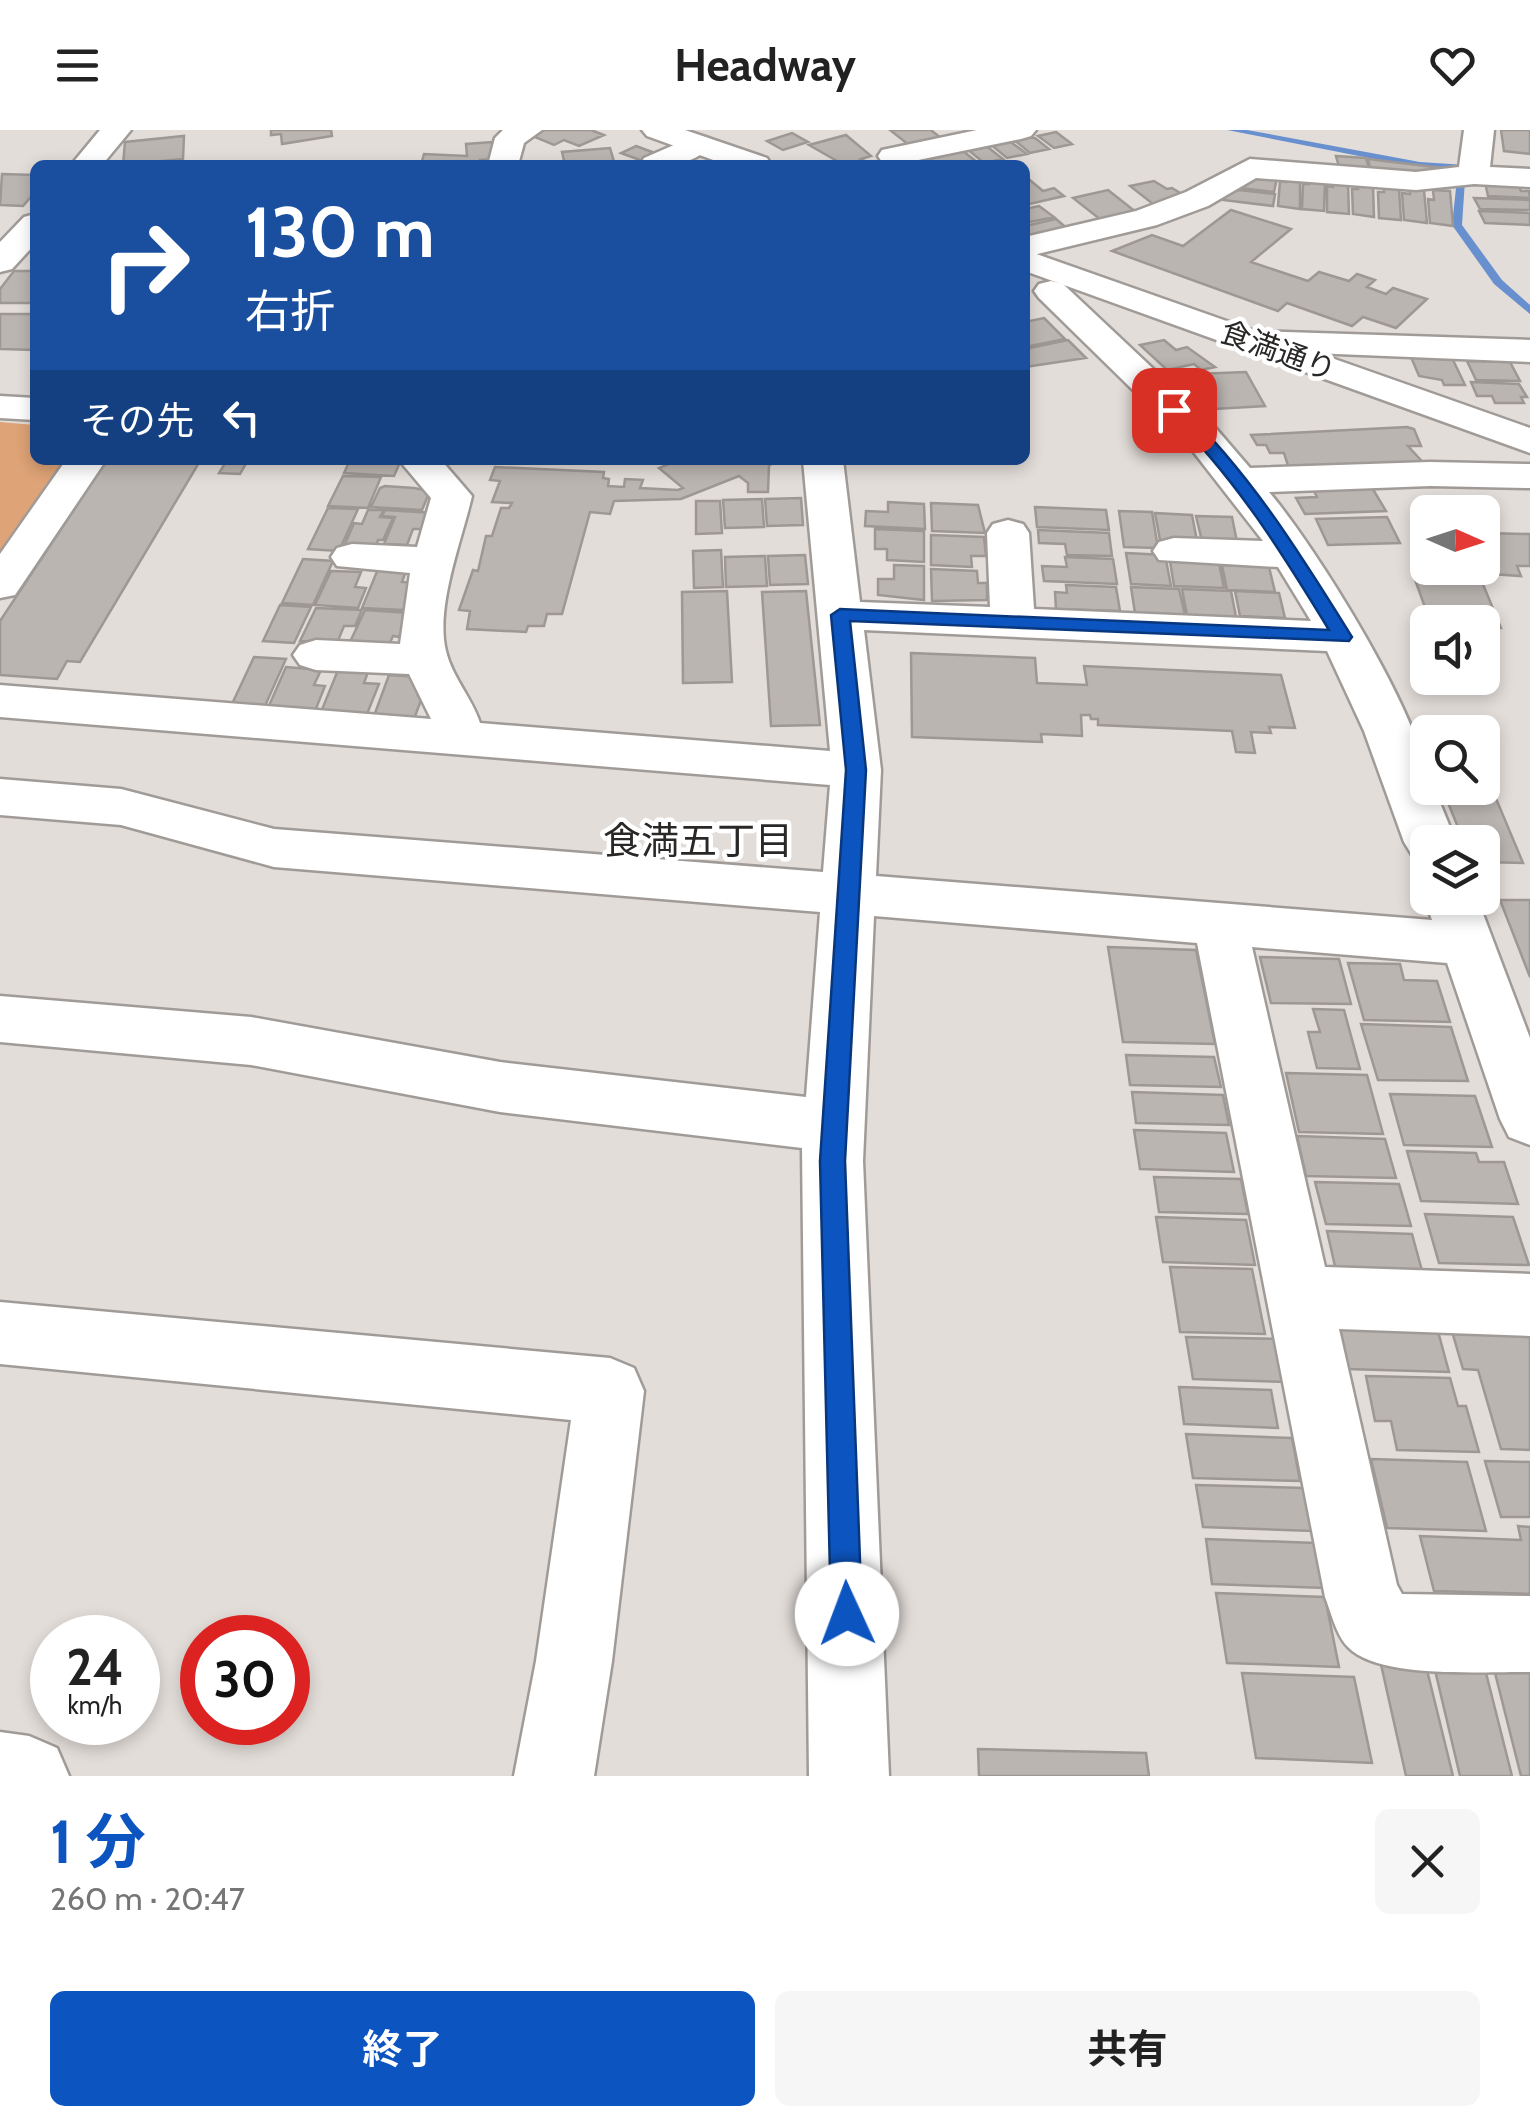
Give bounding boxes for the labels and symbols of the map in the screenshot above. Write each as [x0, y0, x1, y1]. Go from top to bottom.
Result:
street label: 食満通り [1215, 313, 1341, 388]
pin [1132, 368, 1217, 453]
north arrow [1410, 495, 1500, 585]
district label: 食満五丁目 [603, 817, 793, 864]
position arrow [795, 1562, 899, 1666]
speed limit sign: 30 [180, 1615, 310, 1745]

